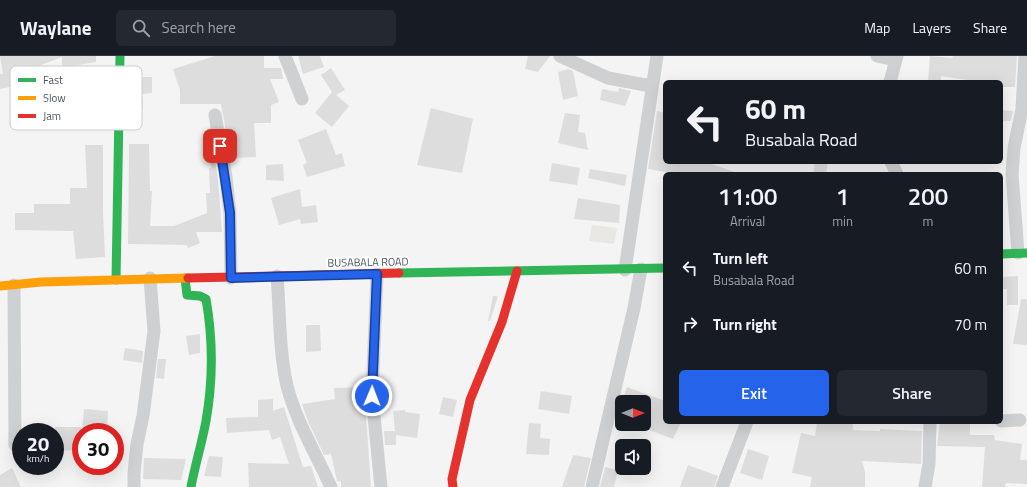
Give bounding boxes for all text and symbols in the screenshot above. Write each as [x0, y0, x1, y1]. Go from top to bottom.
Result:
search box [116, 10, 396, 46]
text: Waylane [20, 13, 92, 42]
text: Search here [162, 16, 236, 39]
icon: search [130, 17, 152, 39]
text: Map [864, 17, 890, 38]
text: Layers [912, 17, 951, 38]
text: Share [973, 17, 1007, 38]
legend [10, 66, 142, 130]
text: Fast [43, 72, 63, 88]
text: 60 m [745, 87, 806, 130]
text: Slow [43, 90, 66, 106]
icon: left [679, 96, 731, 148]
text: Jam [43, 108, 61, 124]
text: Busabala Road [745, 126, 858, 153]
pin [203, 129, 237, 163]
icon: arrive [209, 135, 231, 157]
text: 11:00 [718, 178, 777, 214]
text: 1 [836, 178, 849, 214]
text: 200 [908, 178, 948, 214]
text: Arrival [730, 211, 765, 231]
text: min [832, 211, 853, 231]
text: m [923, 211, 933, 231]
text: Turn left [713, 247, 768, 270]
street label: BUSABALA ROAD [327, 253, 409, 271]
icon: left [679, 257, 701, 279]
text: 60 m [954, 257, 987, 280]
text: Busabala Road [713, 270, 794, 290]
icon: right [679, 313, 701, 335]
text: Turn right [713, 313, 777, 336]
text: 70 m [954, 313, 987, 336]
button: Exit [679, 370, 829, 416]
button: Share [837, 370, 987, 416]
position arrow [351, 375, 393, 417]
north arrow [615, 395, 651, 431]
map controls [615, 395, 651, 475]
speed limit sign: 30 [72, 423, 124, 475]
text: 20 [27, 428, 49, 459]
button: sound [615, 439, 651, 475]
text: km/h [27, 451, 49, 466]

